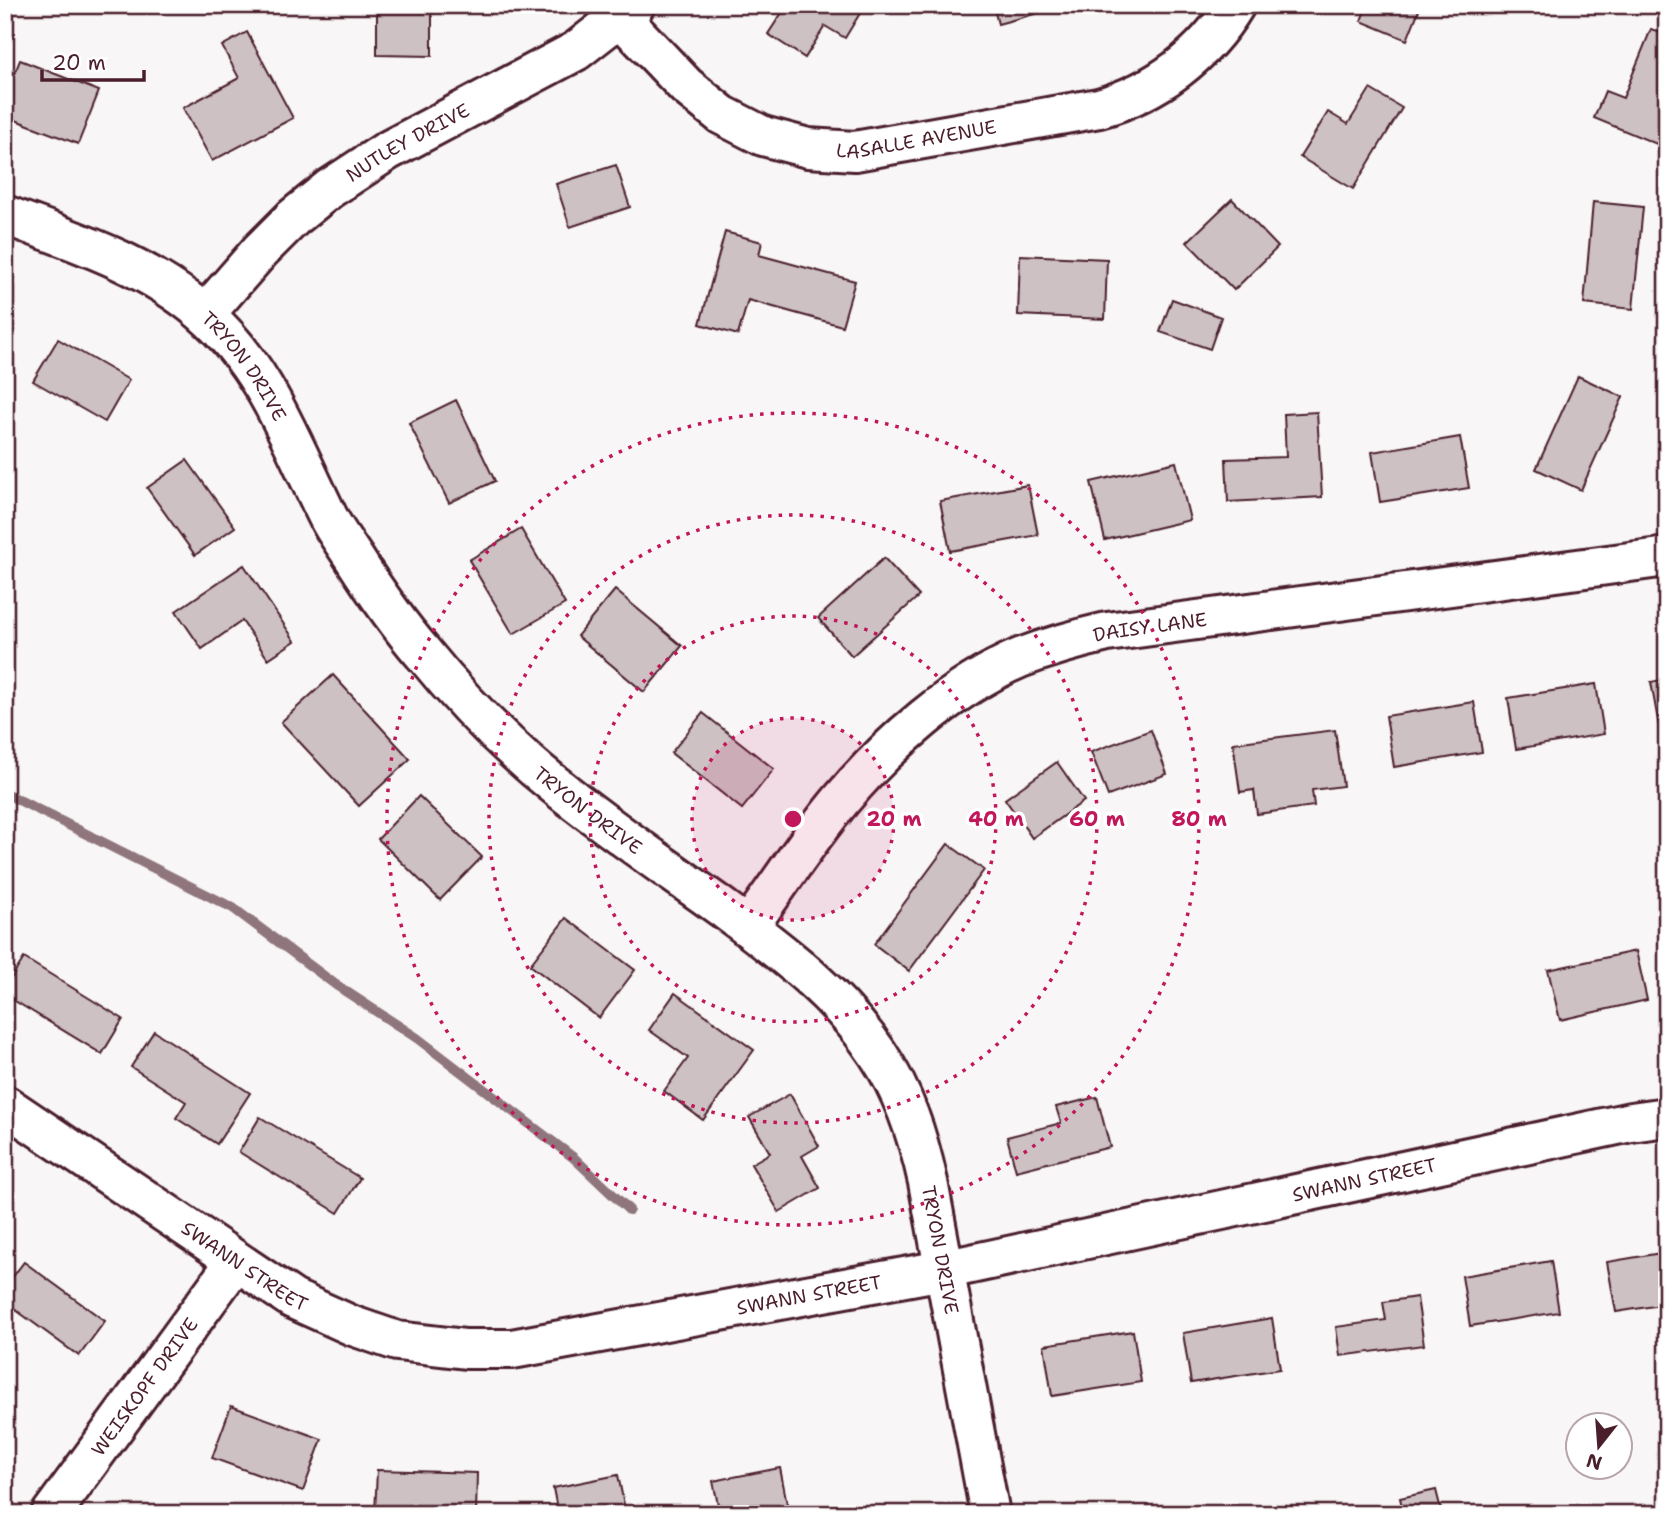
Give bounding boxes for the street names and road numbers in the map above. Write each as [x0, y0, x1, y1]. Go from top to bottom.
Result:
street label: NUTLEY DRIVE [341, 98, 474, 188]
street label: LASALLE AVENUE [835, 114, 998, 164]
street label: TRYON DRIVE [196, 306, 292, 425]
street label: DAISY LANE [1091, 607, 1208, 648]
street label: TRYON DRIVE [528, 761, 647, 860]
street label: SWANN STREET [1290, 1152, 1439, 1208]
street label: TRYON DRIVE [916, 1183, 964, 1316]
street label: SWANN STREET [177, 1216, 312, 1317]
street label: SWANN STREET [735, 1269, 884, 1321]
street label: WEISKOPF DRIVE [86, 1313, 204, 1461]

